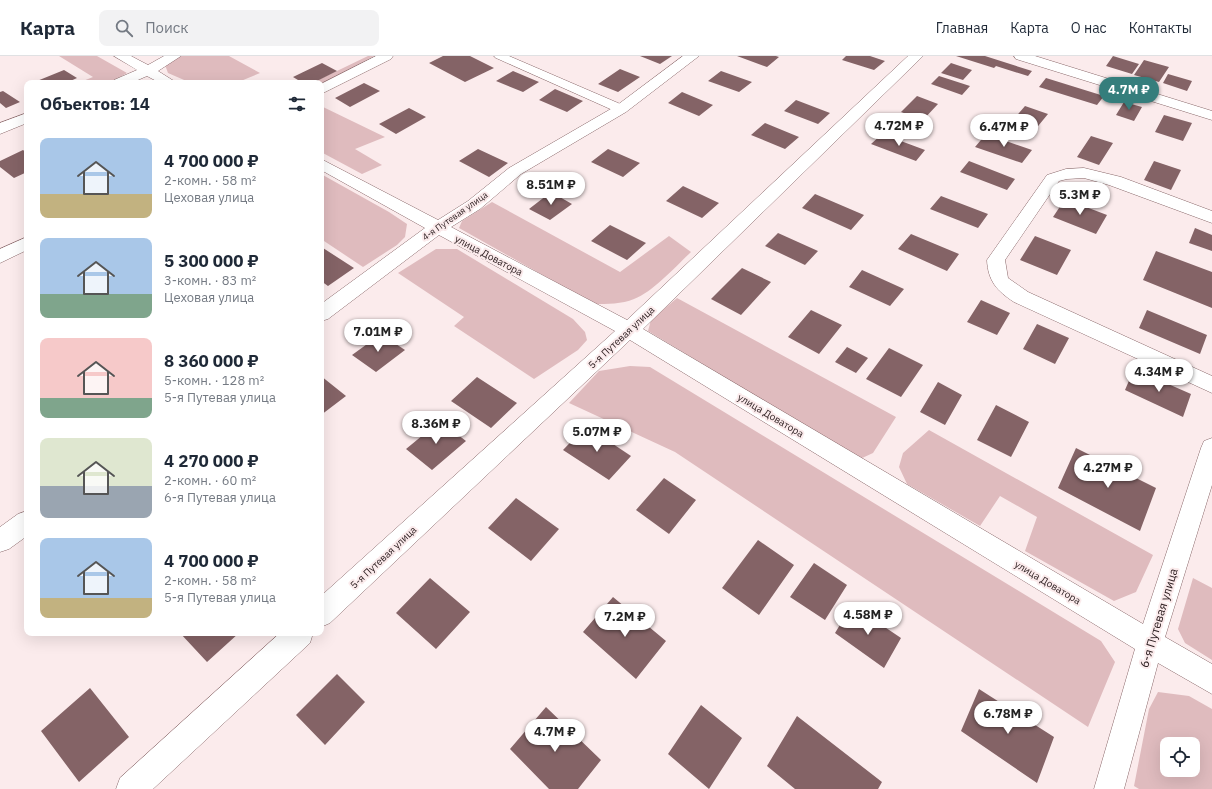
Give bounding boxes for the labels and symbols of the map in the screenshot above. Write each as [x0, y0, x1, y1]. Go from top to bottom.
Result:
pin: 4.7M ₽ [1096, 77, 1162, 111]
pin: 4.72M ₽ [862, 113, 936, 147]
pin: 6.47M ₽ [967, 114, 1041, 148]
pin: 8.51M ₽ [514, 172, 588, 206]
pin: 5.3M ₽ [1047, 182, 1113, 216]
street label: 4-я Путевая улица [420, 189, 490, 242]
street label: улица Доватора [453, 232, 525, 279]
street label: 5-я Путевая улица [585, 303, 658, 371]
pin: 7.01M ₽ [341, 319, 415, 353]
pin: 4.34M ₽ [1122, 359, 1196, 393]
street label: улица Доватора [735, 391, 807, 441]
pin: 8.36M ₽ [399, 411, 473, 445]
pin: 5.07M ₽ [560, 419, 634, 453]
pin: 4.27M ₽ [1071, 455, 1145, 489]
street label: 5-я Путевая улица [347, 523, 420, 591]
street label: улица Доватора [1012, 558, 1084, 608]
street label: 6-я Путевая улица [1136, 566, 1181, 669]
pin: 4.58M ₽ [831, 602, 905, 636]
pin: 7.2M ₽ [592, 604, 658, 638]
pin: 6.78M ₽ [971, 701, 1045, 735]
pin: 4.7M ₽ [522, 719, 588, 753]

